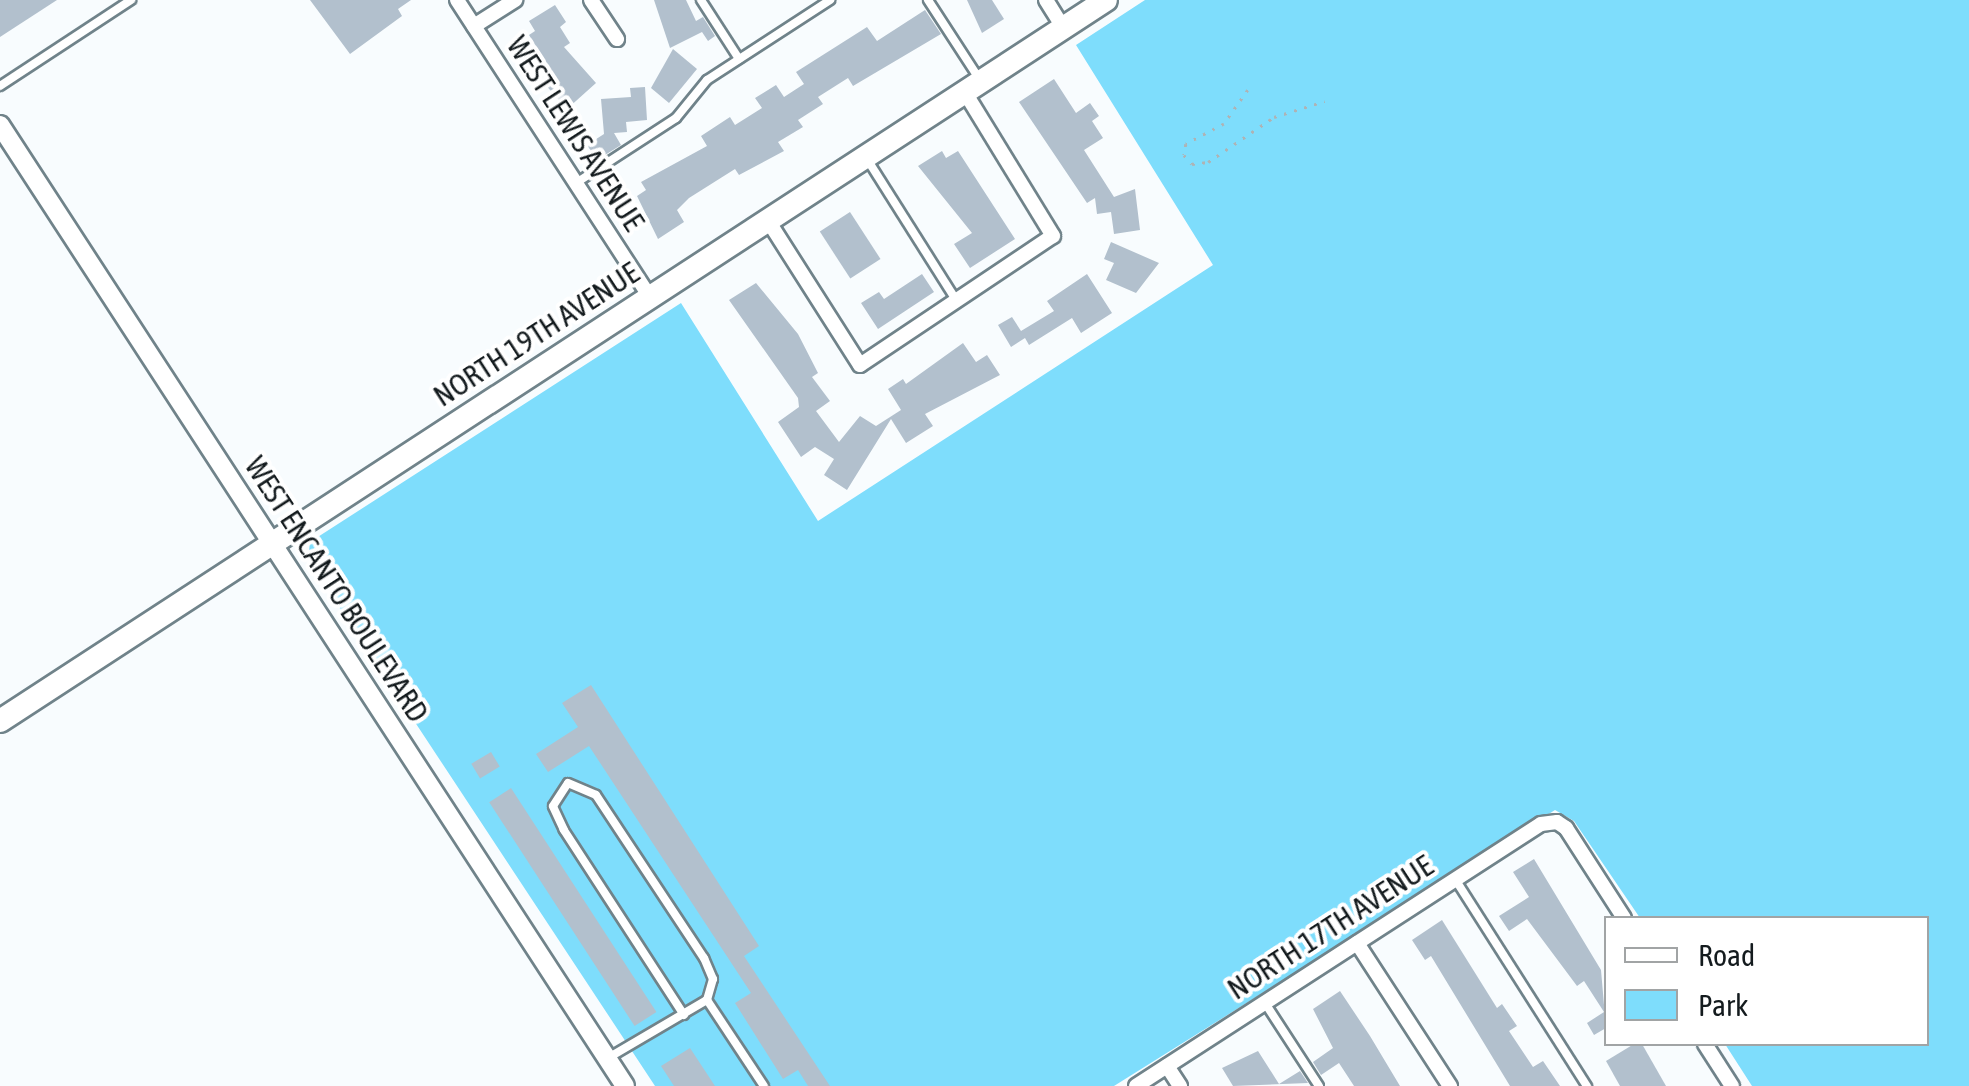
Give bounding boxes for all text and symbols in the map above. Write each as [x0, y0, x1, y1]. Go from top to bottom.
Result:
street label: WEST LEWIS AVENUE [500, 29, 652, 237]
street label: NORTH 19TH AVENUE [427, 254, 645, 414]
street label: WEST ENCANTO BOULEVARD [238, 449, 436, 729]
street label: NORTH 17TH AVENUE [1221, 847, 1439, 1007]
legend [1604, 916, 1929, 1046]
text: Road [1698, 938, 1755, 972]
text: Park [1698, 988, 1748, 1022]

